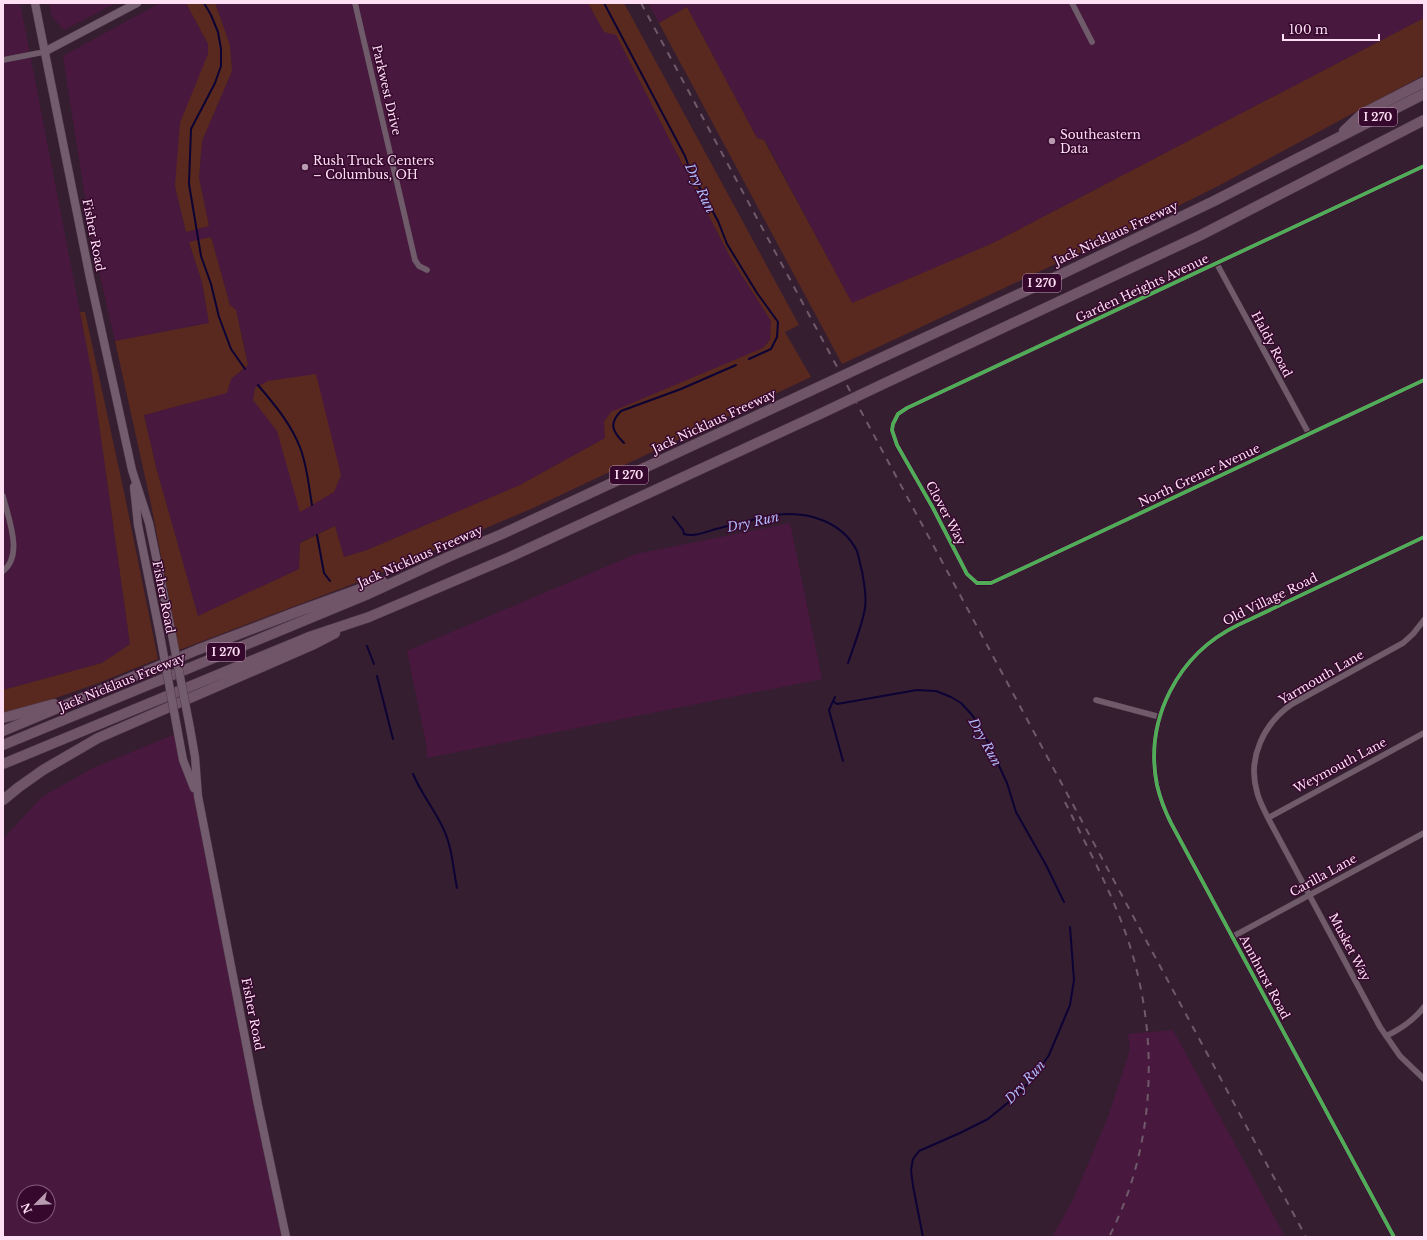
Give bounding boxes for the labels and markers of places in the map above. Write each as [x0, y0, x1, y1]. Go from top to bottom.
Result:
place label: Southeastern Data [1060, 127, 1141, 156]
marker: Southeastern Data [1047, 136, 1057, 146]
place label: Rush Truck Centers – Columbus, OH [313, 153, 434, 182]
marker: Rush Truck Centers – Columbus, OH [300, 162, 310, 172]

